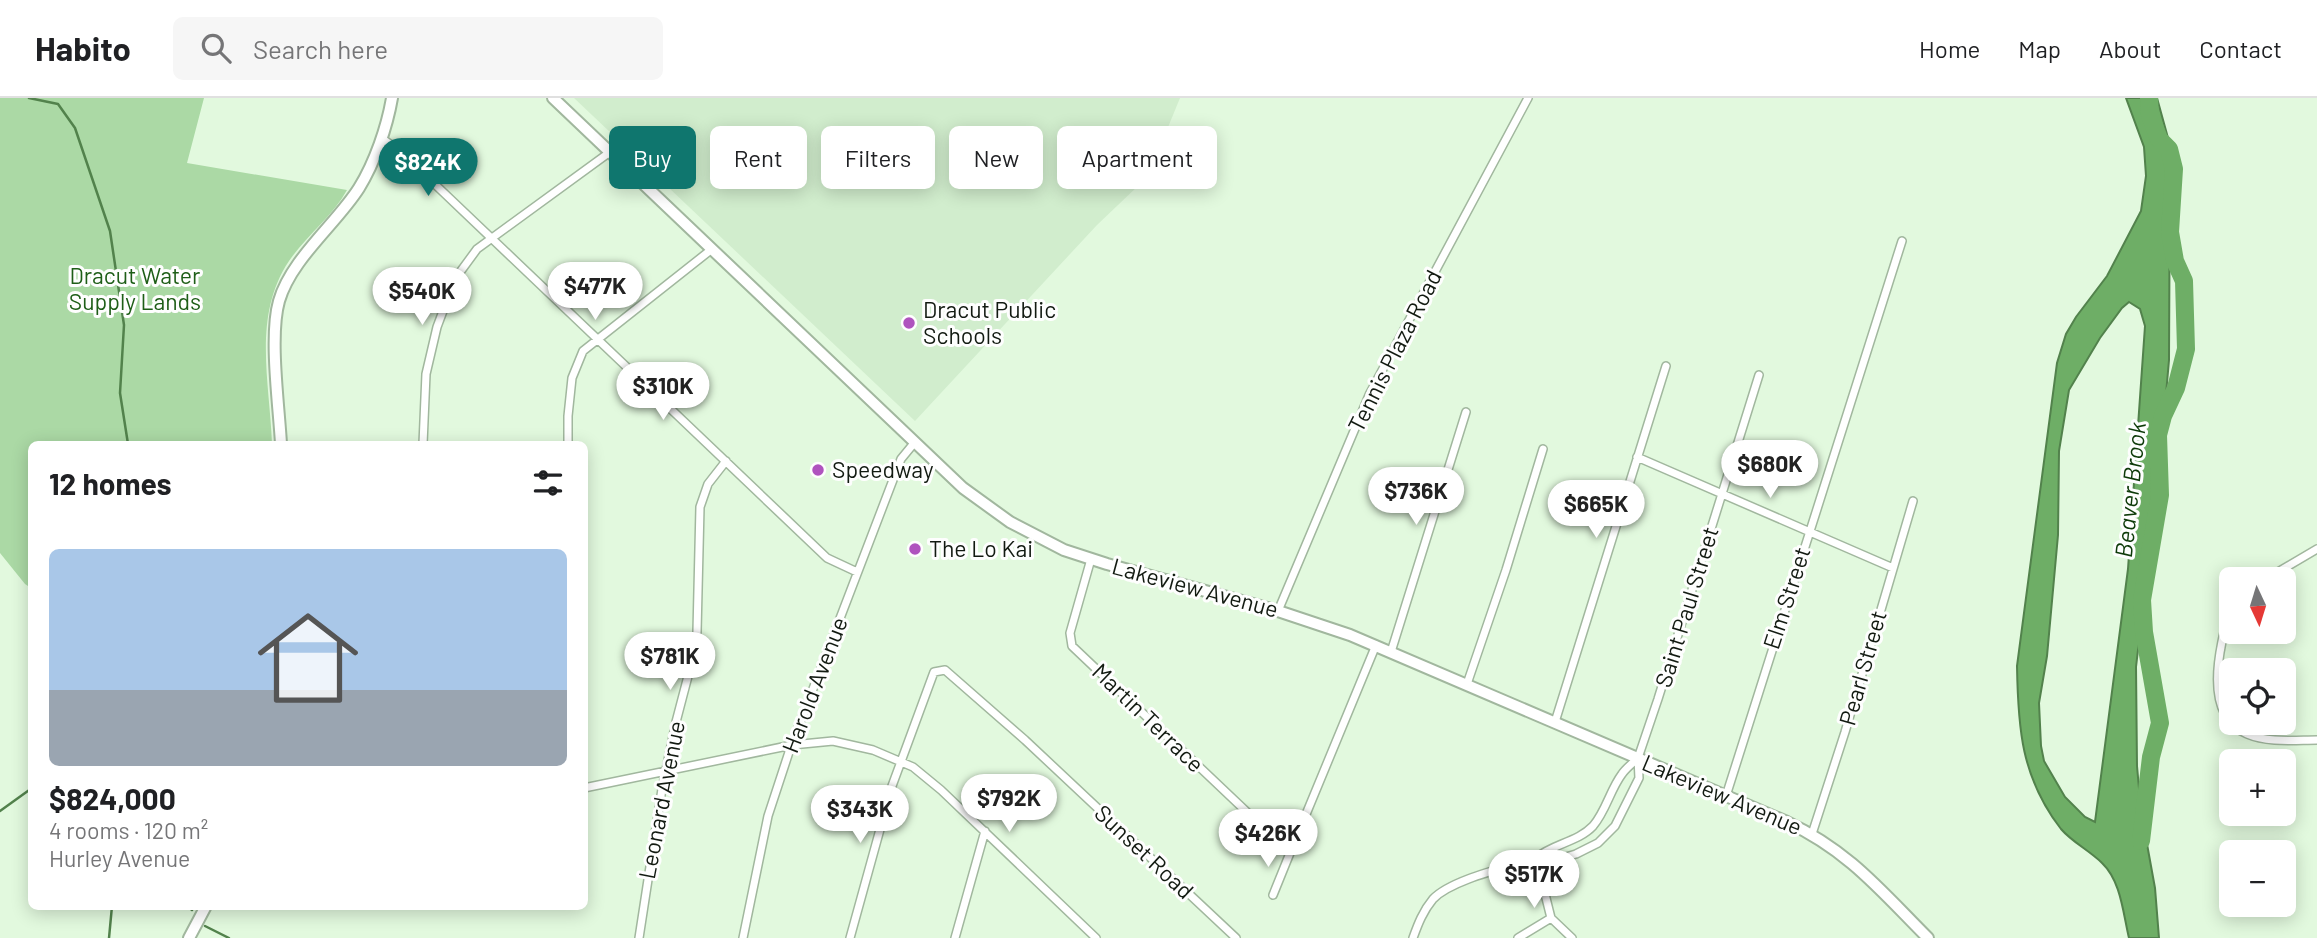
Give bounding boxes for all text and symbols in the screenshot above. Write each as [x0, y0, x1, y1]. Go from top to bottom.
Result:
search box [173, 17, 663, 80]
text: Habito [35, 28, 131, 68]
icon: search [197, 29, 235, 67]
text: Search here [253, 33, 388, 64]
text: Home [1919, 34, 1980, 63]
text: Map [2018, 34, 2061, 63]
text: About [2099, 34, 2161, 63]
text: Contact [2199, 34, 2282, 63]
chip: Buy [609, 126, 696, 189]
chip: Rent [710, 126, 807, 189]
chip: Filters [821, 126, 935, 189]
chip: New [949, 126, 1043, 189]
chip: Apartment [1057, 126, 1217, 189]
pin: $824K [379, 139, 477, 198]
text: $824K [395, 147, 461, 175]
park label: Dracut Water Supply Lands [69, 261, 201, 315]
pin: $477K [546, 262, 644, 322]
street label: Tennis Plaza Road [1341, 265, 1447, 436]
pin: $540K [373, 268, 471, 327]
text: $477K [564, 271, 626, 299]
text: $540K [389, 276, 455, 304]
place label: Dracut Public Schools [923, 295, 1056, 349]
marker: Dracut Public Schools [901, 315, 917, 331]
pin: $310K [614, 362, 712, 422]
text: $310K [632, 371, 694, 399]
water label: Beaver Brook [2108, 420, 2151, 559]
pin: $680K [1721, 440, 1819, 500]
text: $680K [1737, 449, 1803, 477]
place label: Speedway [832, 455, 934, 483]
marker: Speedway [810, 462, 826, 478]
icon: filters [529, 464, 567, 502]
text: 12 homes [49, 465, 172, 501]
pin: $736K [1367, 468, 1465, 527]
text: $736K [1384, 476, 1448, 504]
pin: $665K [1547, 480, 1645, 540]
text: $665K [1564, 489, 1628, 517]
street label: Saint Paul Street [1648, 523, 1724, 691]
place label: The Lo Kai [929, 534, 1033, 562]
marker: The Lo Kai [907, 541, 923, 557]
street label: Elm Street [1756, 543, 1816, 652]
street label: Lakeview Avenue [1109, 551, 1281, 623]
north arrow [2219, 567, 2296, 644]
map controls [2219, 567, 2296, 917]
icon: home [245, 595, 371, 721]
street label: Pearl Street [1832, 607, 1892, 728]
street label: Harold Avenue [775, 613, 853, 756]
pin: $781K [621, 632, 719, 692]
text: $781K [640, 641, 700, 669]
street label: Martin Terrace [1087, 657, 1210, 778]
button: locate [2219, 658, 2296, 735]
street label: Leonard Avenue [632, 718, 690, 881]
street label: Lakeview Avenue [1638, 748, 1807, 840]
button: + [2219, 749, 2296, 826]
pin: $792K [960, 774, 1058, 834]
text: $824,000 [49, 780, 176, 816]
text: $792K [977, 783, 1041, 811]
pin: $343K [811, 786, 909, 845]
text: $343K [827, 794, 893, 822]
street label: Sunset Road [1089, 798, 1200, 904]
pin: $426K [1219, 810, 1317, 869]
text: 4 rooms · 120 m² [49, 816, 208, 844]
text: $426K [1235, 818, 1301, 846]
button: − [2219, 840, 2296, 917]
text: Hurley Avenue [49, 844, 190, 872]
pin: $517K [1485, 850, 1583, 910]
text: $517K [1504, 859, 1564, 887]

